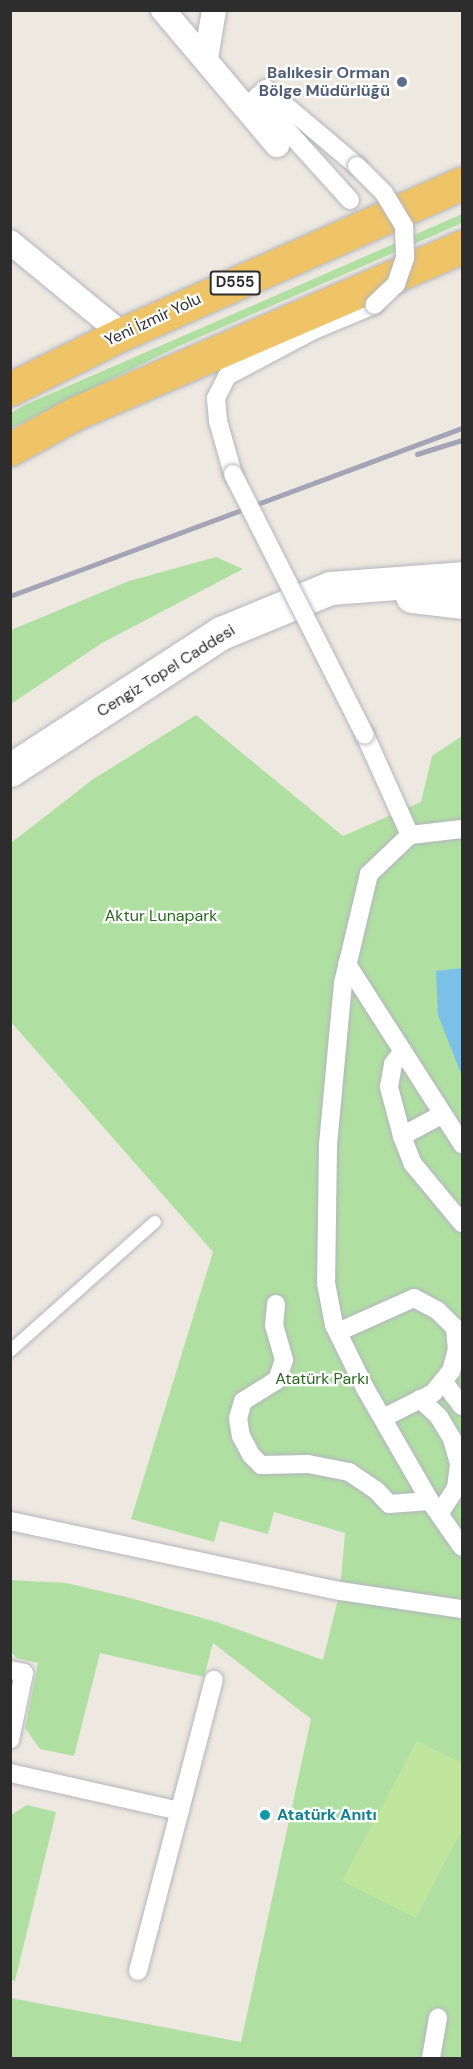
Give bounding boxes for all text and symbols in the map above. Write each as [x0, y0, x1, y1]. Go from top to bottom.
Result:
place label: Balıkesir Orman Bölge Müdürlüğü [259, 63, 390, 101]
marker: Balıkesir Orman Bölge Müdürlüğü [395, 75, 409, 89]
road number: D555 [210, 271, 260, 295]
street label: Yeni İzmir Yolu [102, 289, 204, 351]
street label: Cengiz Topel Caddesi [93, 621, 239, 721]
park label: Aktur Lunapark [105, 906, 217, 926]
park label: Atatürk Parkı [275, 1369, 369, 1389]
place label: Atatürk Anıtı [277, 1805, 377, 1825]
marker: Atatürk Anıtı [258, 1808, 272, 1822]

